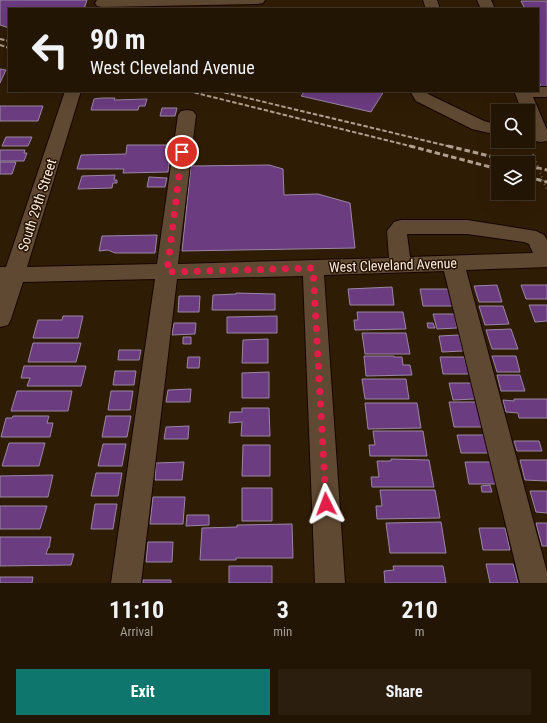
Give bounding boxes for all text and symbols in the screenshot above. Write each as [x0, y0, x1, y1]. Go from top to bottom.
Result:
text: 90 m [90, 23, 146, 56]
icon: left [24, 24, 76, 76]
text: West Cleveland Avenue [90, 57, 255, 78]
map controls [491, 104, 535, 200]
button: search [491, 104, 535, 148]
pin [165, 135, 199, 169]
icon: arrive [171, 141, 193, 163]
button: layers [491, 156, 535, 200]
street label: South 29th Street [15, 157, 59, 253]
street label: West Cleveland Avenue [329, 255, 458, 275]
position arrow [305, 483, 347, 525]
text: 11:10 [109, 596, 164, 624]
text: 3 [277, 596, 289, 624]
text: 210 [401, 596, 438, 624]
text: Arrival [120, 624, 153, 639]
text: min [273, 624, 292, 639]
text: m [415, 624, 425, 639]
button: Exit [16, 669, 270, 715]
button: Share [278, 669, 531, 715]

